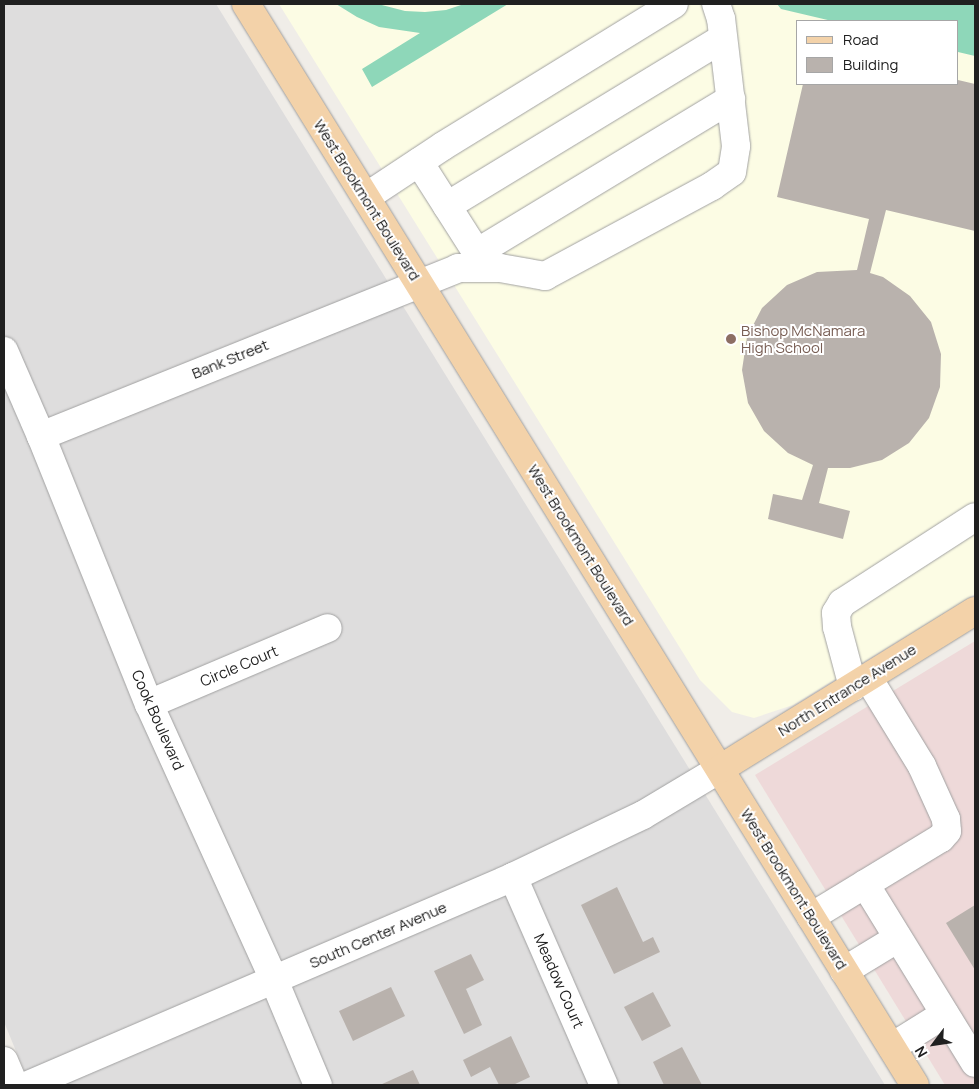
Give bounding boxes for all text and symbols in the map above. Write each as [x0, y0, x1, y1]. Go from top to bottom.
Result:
legend [796, 20, 959, 85]
text: Road [843, 29, 879, 50]
text: Building [843, 54, 898, 75]
street label: West Brookmont Boulevard [310, 116, 424, 284]
place label: Bishop McNamara High School [741, 321, 865, 356]
marker: Bishop McNamara High School [725, 333, 737, 345]
street label: Bank Street [189, 335, 271, 383]
street label: West Brookmont Boulevard [524, 461, 638, 629]
street label: North Entrance Avenue [775, 640, 919, 740]
street label: Circle Court [197, 642, 281, 690]
street label: Cook Boulevard [128, 667, 188, 773]
street label: West Brookmont Boulevard [737, 805, 851, 973]
street label: South Center Avenue [307, 898, 449, 972]
street label: Meadow Court [530, 931, 588, 1031]
north arrow [909, 1019, 959, 1069]
text: N [910, 1043, 931, 1061]

